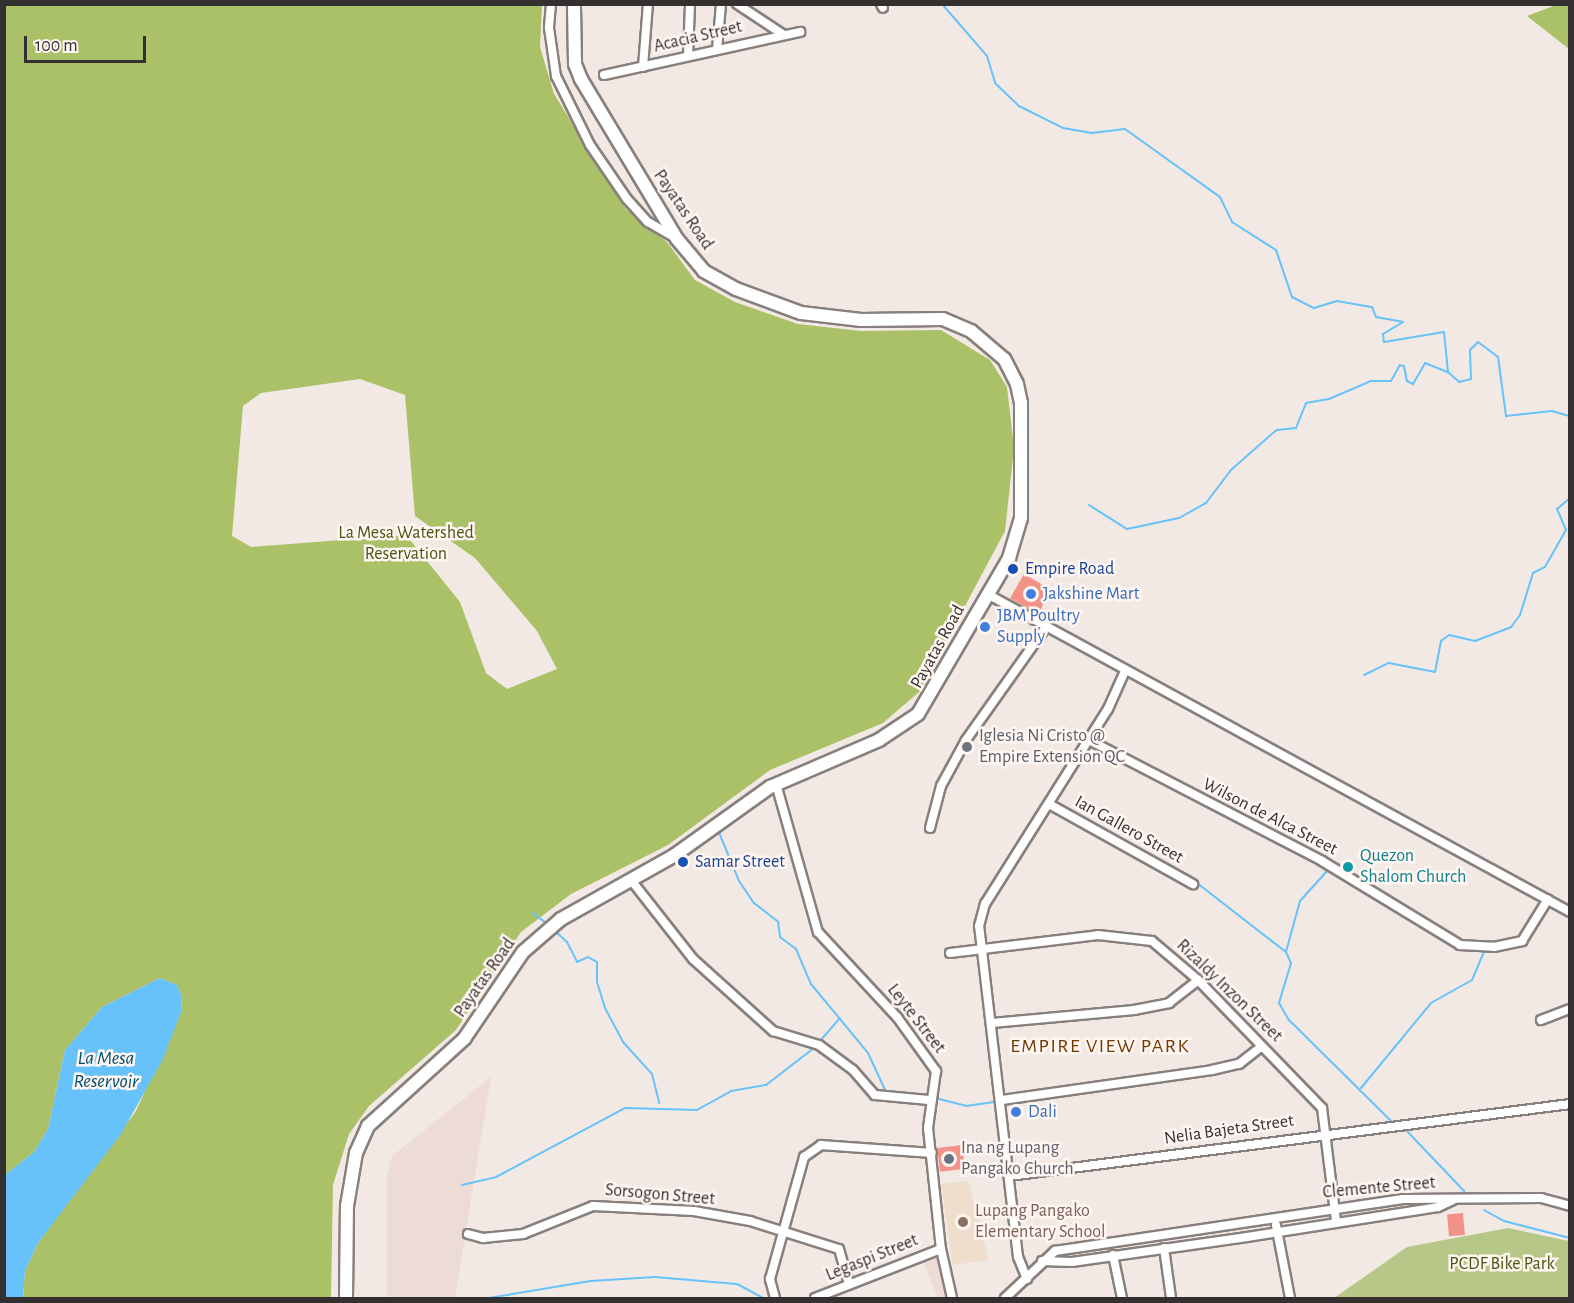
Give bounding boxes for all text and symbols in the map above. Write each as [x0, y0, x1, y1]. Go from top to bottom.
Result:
street label: Acacia Street [652, 16, 744, 58]
scale bar [27, 24, 148, 62]
text: 100 m [35, 37, 78, 55]
street label: Payatas Road [648, 166, 718, 254]
park label: La Mesa Watershed Reservation [338, 523, 474, 566]
place label: Empire Road [1025, 558, 1114, 580]
marker: Empire Road [1006, 562, 1020, 576]
place label: Jakshine Mart [1043, 583, 1139, 605]
marker: Jakshine Mart [1024, 587, 1038, 601]
street label: Payatas Road [906, 601, 970, 693]
place label: JBM Poultry Supply [997, 606, 1080, 648]
marker: JBM Poultry Supply [978, 620, 992, 634]
place label: Iglesia Ni Cristo @ Empire Extension QC [979, 726, 1125, 768]
marker: Iglesia Ni Cristo @ Empire Extension QC [960, 740, 974, 754]
street label: Wilson de Alca Street [1199, 774, 1341, 860]
street label: Ian Gallero Street [1071, 791, 1187, 869]
place label: Quezon Shalom Church [1360, 846, 1466, 888]
place label: Samar Street [695, 851, 785, 873]
marker: Samar Street [676, 855, 690, 869]
marker: Quezon Shalom Church [1341, 860, 1355, 874]
street label: Payatas Road [450, 934, 520, 1022]
street label: Rizaldy Inzon Street [1172, 935, 1286, 1047]
street label: Leyte Street [882, 980, 950, 1058]
district label: EMPIRE VIEW PARK [1010, 1034, 1190, 1058]
water label: La Mesa Reservoir [73, 1047, 139, 1094]
place label: Dali [1028, 1101, 1057, 1123]
marker: Dali [1009, 1105, 1023, 1119]
street label: Nelia Bajeta Street [1163, 1110, 1295, 1150]
place label: Ina ng Lupang Pangako Church [961, 1138, 1074, 1180]
marker: Ina ng Lupang Pangako Church [942, 1152, 956, 1166]
street label: Clemente Street [1322, 1172, 1436, 1204]
street label: Sorsogon Street [604, 1179, 716, 1211]
place label: Lupang Pangako Elementary School [975, 1201, 1105, 1244]
marker: Lupang Pangako Elementary School [956, 1215, 970, 1229]
street label: Legaspi Street [823, 1230, 921, 1286]
park label: PCDF Bike Park [1449, 1253, 1555, 1275]

